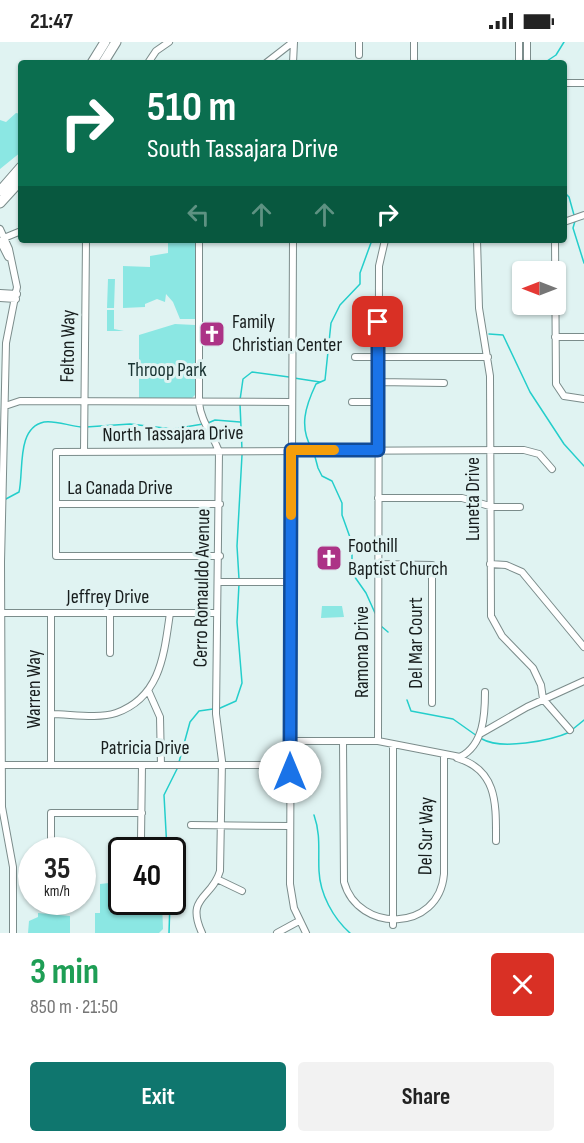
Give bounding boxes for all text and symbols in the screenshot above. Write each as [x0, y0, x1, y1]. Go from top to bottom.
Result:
text: 21:47 [30, 8, 73, 35]
text: 510 m [147, 82, 236, 133]
icon: right [48, 84, 126, 162]
text: South Tassajara Drive [147, 133, 338, 165]
icon: left [182, 198, 215, 231]
icon: ahead [245, 198, 278, 231]
icon: ahead [308, 198, 341, 231]
icon: right [371, 198, 404, 231]
north arrow [512, 261, 566, 315]
map controls [512, 261, 566, 315]
pin [352, 296, 403, 347]
icon: arrive [361, 305, 394, 338]
street label: Felton Way [55, 309, 81, 383]
place label: Family Christian Center [232, 310, 342, 357]
church icon: Family Christian Center [197, 319, 227, 349]
park label: Throop Park [127, 358, 207, 382]
street label: North Tassajara Drive [102, 421, 244, 447]
street label: Luneta Drive [461, 457, 485, 541]
street label: La Canada Drive [67, 476, 173, 500]
street label: Cerro Romauldo Avenue [189, 508, 215, 668]
place label: Foothill Baptist Church [348, 534, 448, 581]
church icon: Foothill Baptist Church [314, 543, 344, 573]
street label: Jeffrey Drive [66, 585, 149, 609]
street label: Del Mar Court [404, 597, 428, 689]
street label: Ramona Drive [350, 606, 374, 698]
street label: Warren Way [22, 649, 46, 728]
street label: Patricia Drive [101, 736, 189, 760]
position arrow [258, 740, 322, 804]
street label: Del Sur Way [413, 796, 439, 875]
speed limit sign: 40 [108, 837, 186, 915]
text: 35 [44, 851, 70, 887]
text: km/h [44, 882, 70, 901]
text: 3 min [30, 951, 99, 994]
button: close [491, 953, 554, 1016]
text: 850 m · 21:50 [30, 995, 118, 1019]
button: Exit [30, 1062, 286, 1131]
button: Share [298, 1062, 554, 1131]

